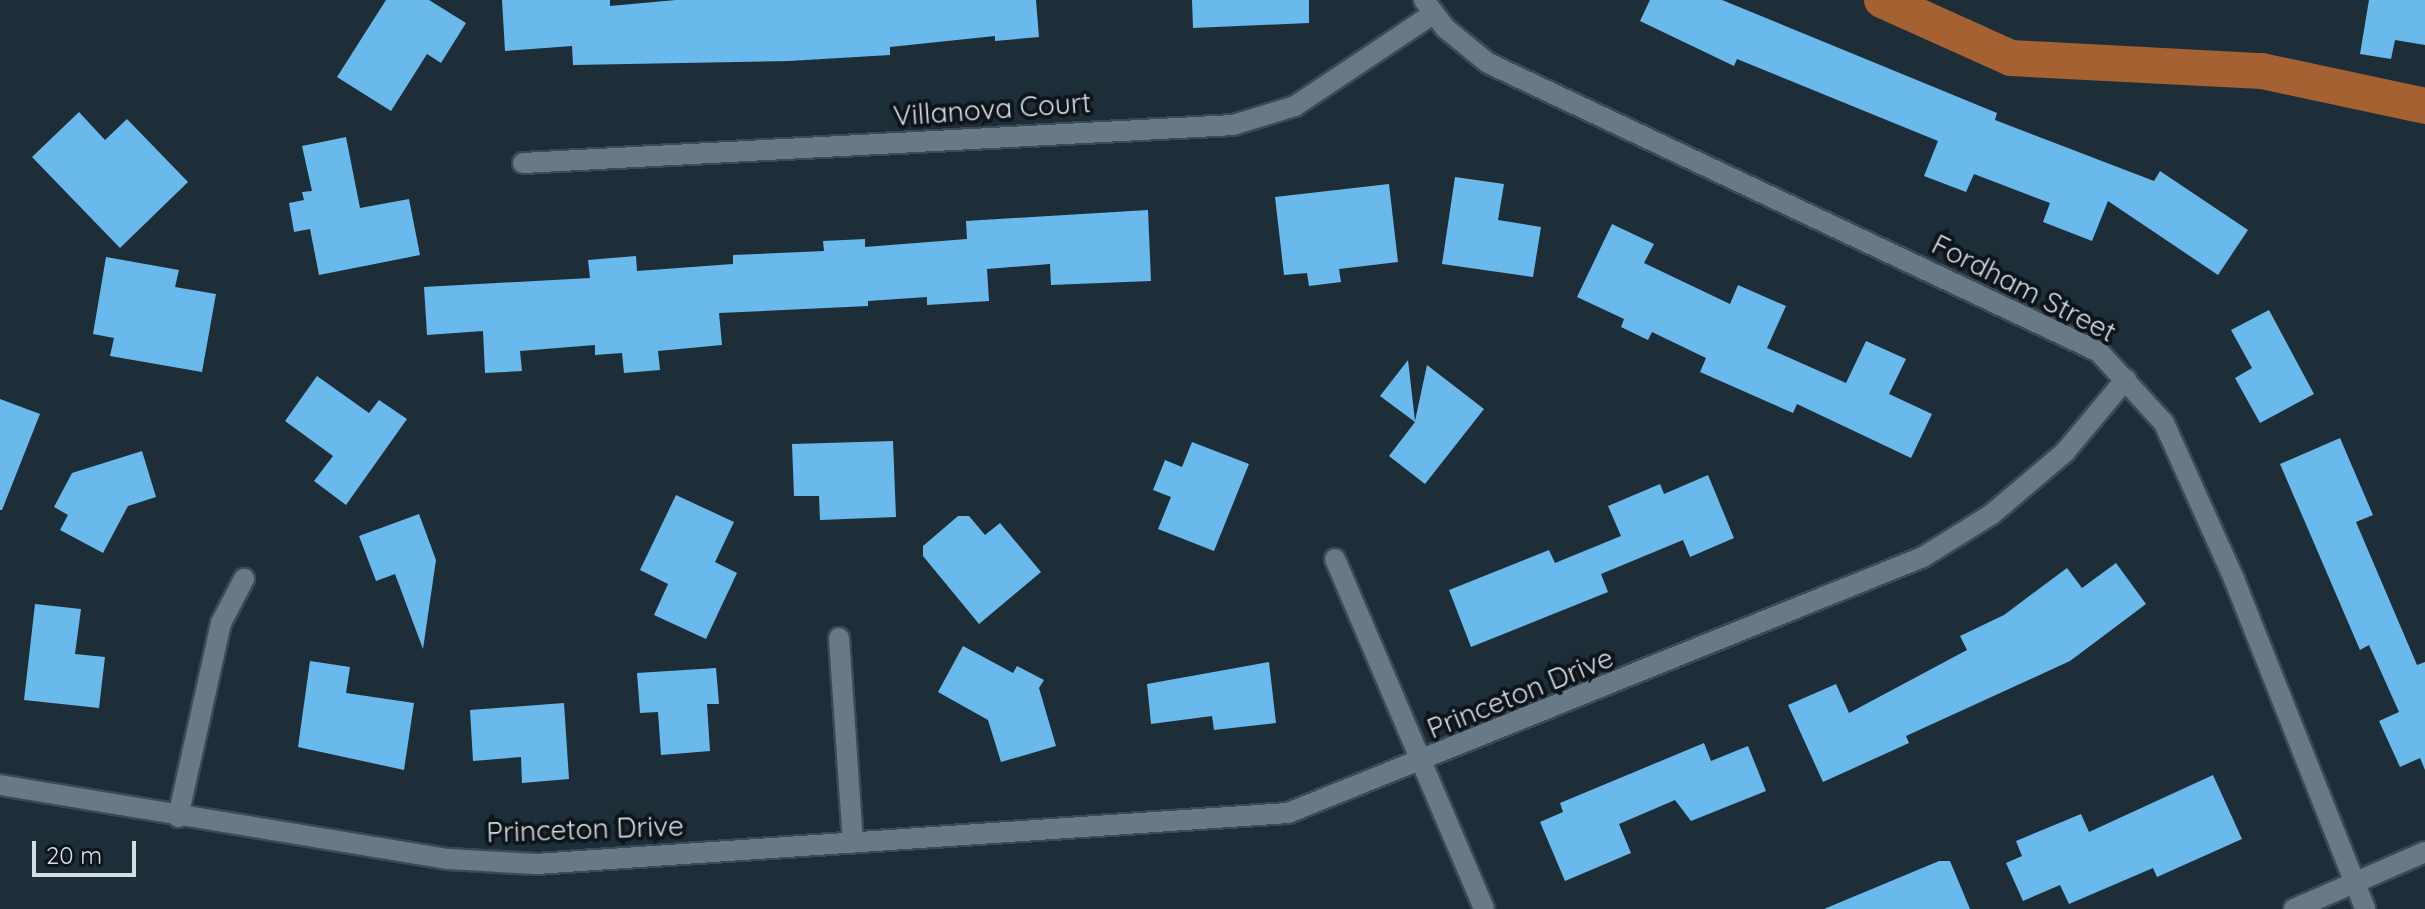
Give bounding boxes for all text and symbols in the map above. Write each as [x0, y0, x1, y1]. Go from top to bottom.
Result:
street label: Villanova Court [892, 85, 1092, 133]
street label: Fordham Street [1926, 227, 2122, 349]
street label: Princeton Drive [1422, 640, 1618, 746]
street label: Princeton Drive [486, 809, 684, 849]
scale bar [36, 825, 140, 875]
text: 20 m [46, 840, 102, 870]

